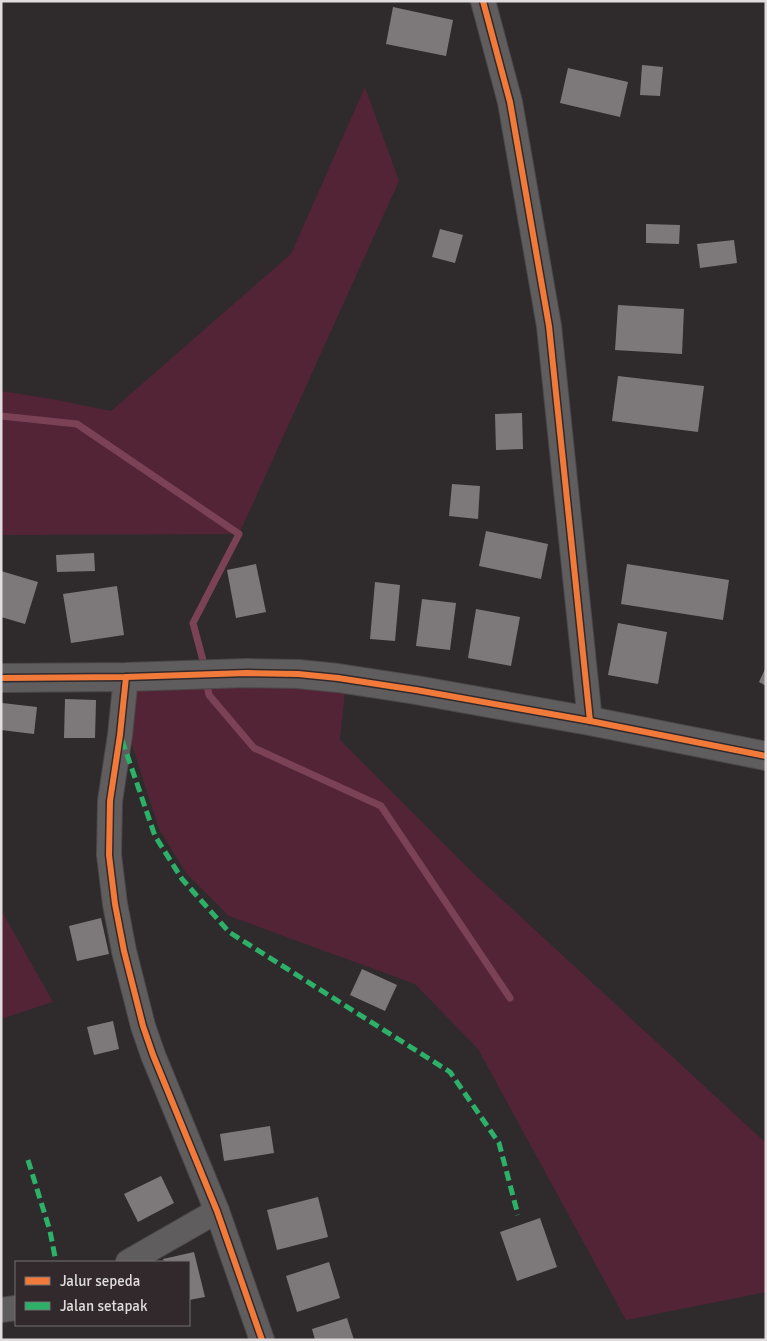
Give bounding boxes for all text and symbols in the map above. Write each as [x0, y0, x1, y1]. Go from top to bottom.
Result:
legend [15, 1261, 190, 1326]
text: Jalur sepeda [60, 1272, 140, 1290]
text: Jalan setapak [60, 1297, 148, 1315]

